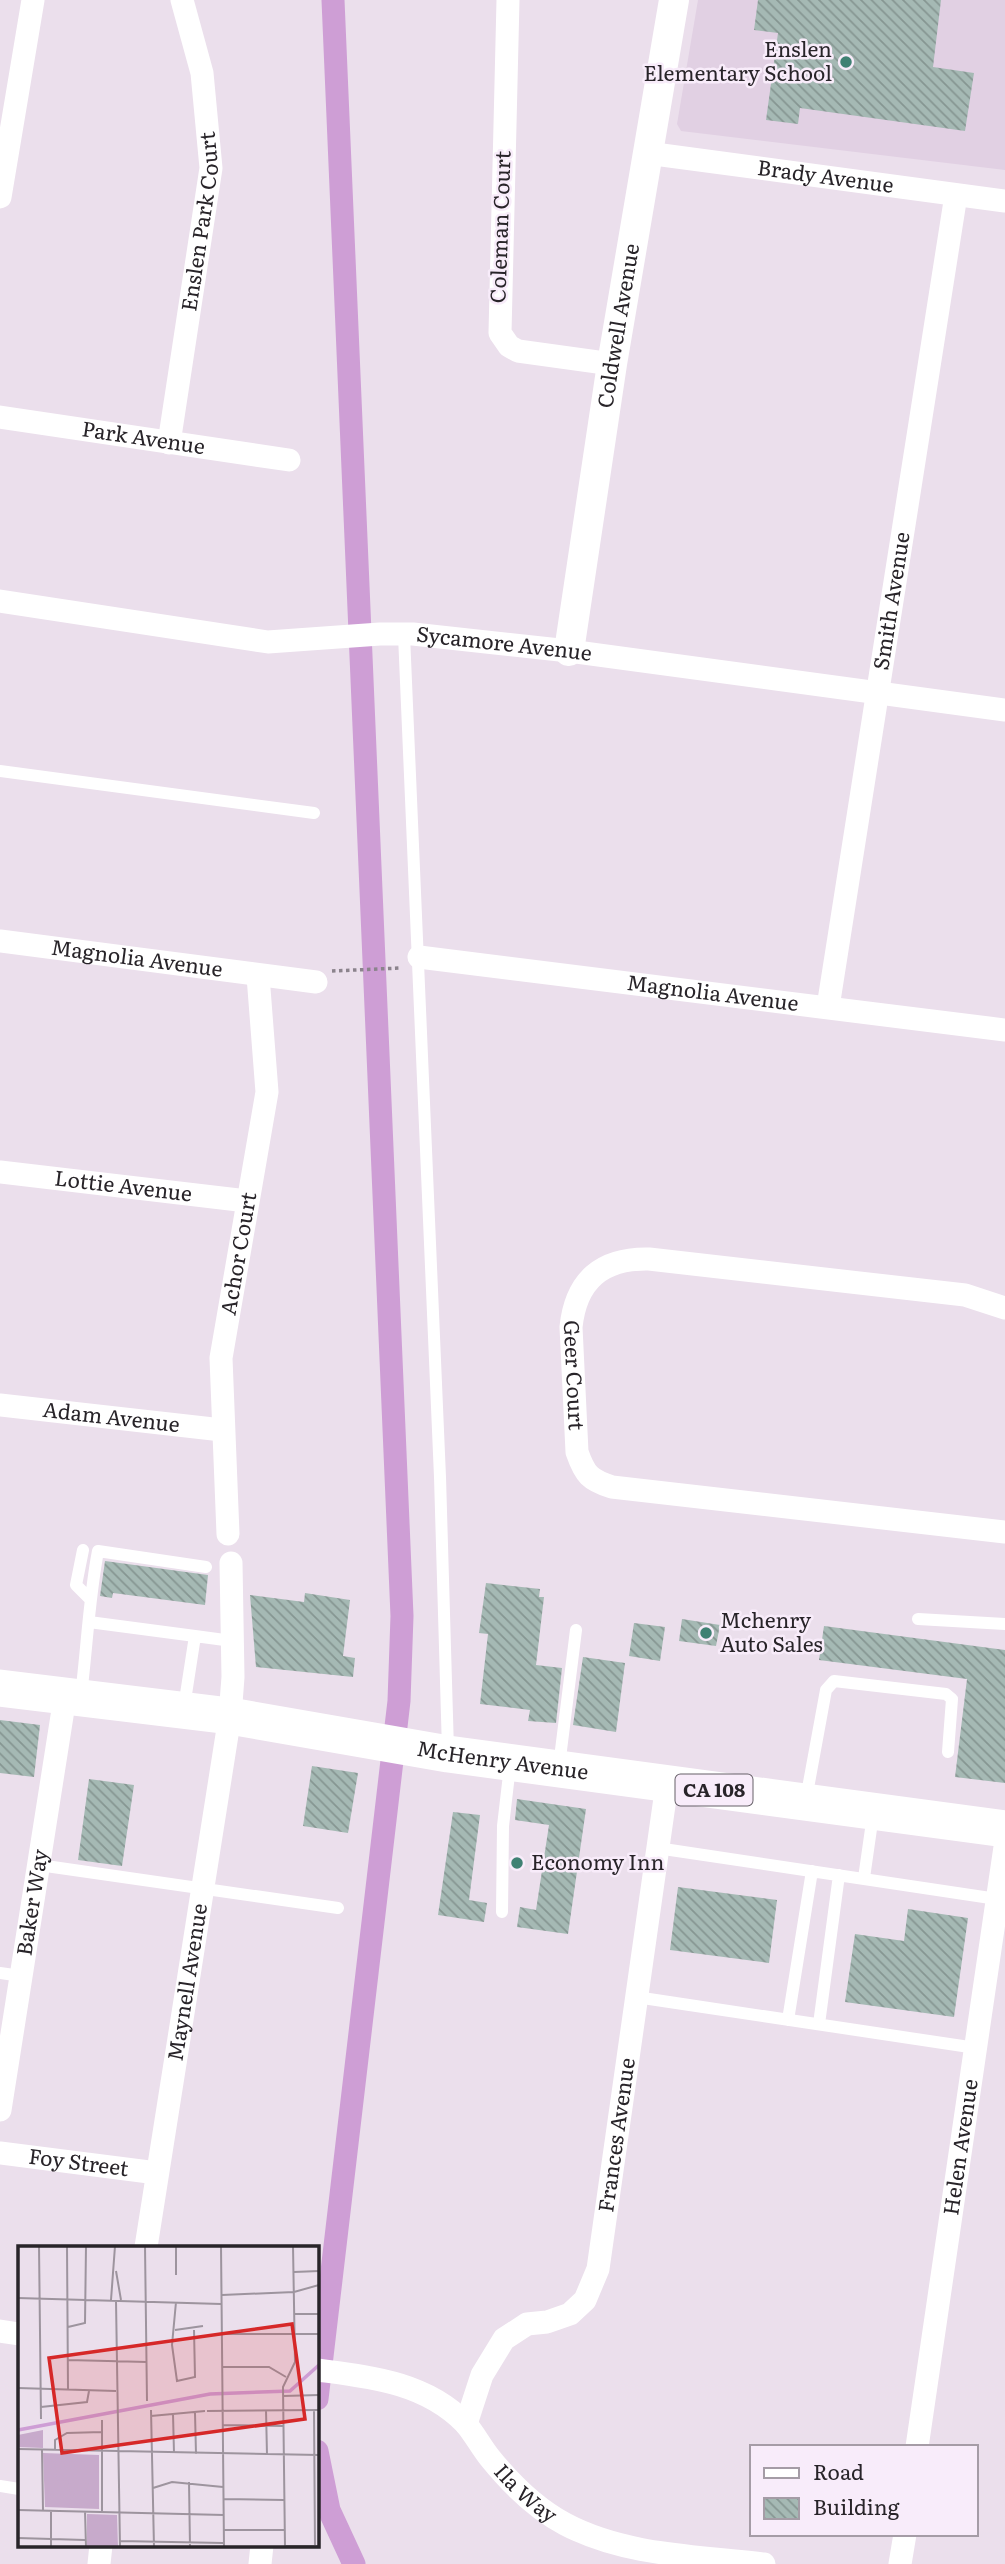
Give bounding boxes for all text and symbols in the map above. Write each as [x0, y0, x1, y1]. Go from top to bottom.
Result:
place label: Enslen Elementary School [643, 32, 832, 87]
marker: Enslen Elementary School [838, 54, 854, 70]
street label: Enslen Park Court [171, 130, 225, 313]
street label: Coleman Court [480, 150, 517, 304]
street label: Brady Avenue [756, 150, 896, 199]
street label: Coldwell Avenue [588, 241, 645, 410]
street label: Park Avenue [80, 411, 208, 460]
street label: Smith Avenue [863, 529, 916, 672]
street label: Sycamore Avenue [415, 616, 594, 667]
street label: Magnolia Avenue [49, 930, 225, 983]
street label: Magnolia Avenue [625, 965, 801, 1017]
street label: Lottie Avenue [53, 1161, 194, 1207]
street label: Achor Court [211, 1189, 263, 1317]
street label: Geer Court [558, 1319, 594, 1431]
street label: Adam Avenue [41, 1392, 182, 1438]
place label: Mchenry Auto Sales [720, 1603, 823, 1658]
marker: Mchenry Auto Sales [698, 1625, 714, 1641]
street label: McHenry Avenue [415, 1731, 591, 1786]
road number: CA 108 [676, 1774, 752, 1806]
place label: Economy Inn [531, 1845, 665, 1876]
street label: Baker Way [7, 1846, 54, 1958]
marker: Economy Inn [509, 1855, 525, 1871]
street label: Maynell Avenue [158, 1901, 213, 2063]
street label: Frances Avenue [588, 2055, 641, 2214]
street label: Helen Avenue [933, 2077, 984, 2217]
street label: Foy Street [27, 2139, 131, 2182]
inset map [18, 2246, 318, 2546]
legend [750, 2445, 977, 2536]
text: Road [813, 2455, 864, 2486]
street label: Ila Way [488, 2456, 565, 2529]
text: Building [813, 2490, 900, 2521]

